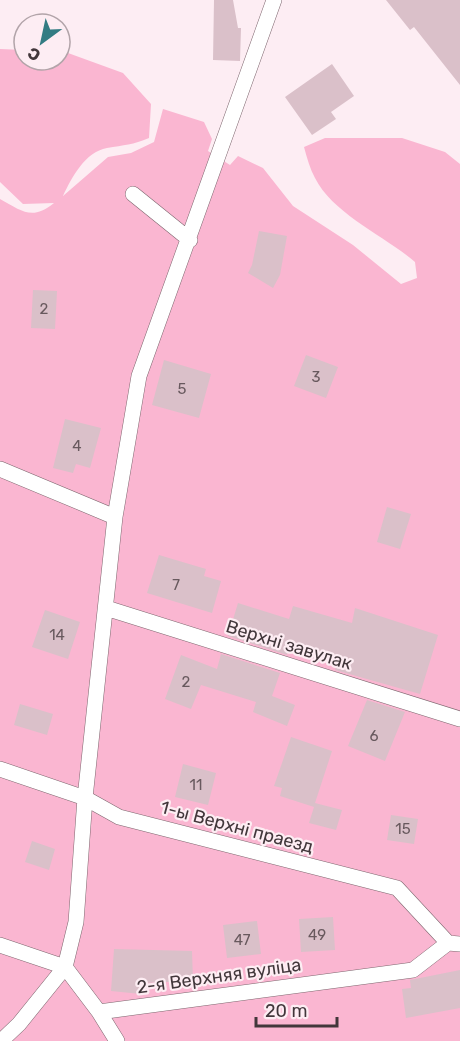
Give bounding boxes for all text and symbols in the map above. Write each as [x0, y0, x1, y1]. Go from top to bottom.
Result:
north arrow [12, 12, 72, 72]
text: С [24, 43, 44, 65]
house number: 2 [40, 300, 49, 318]
house number: 3 [311, 368, 321, 386]
house number: 5 [178, 380, 187, 398]
house number: 4 [72, 437, 82, 455]
house number: 7 [172, 576, 180, 594]
street label: Верхні завулак [223, 615, 355, 675]
house number: 14 [49, 626, 65, 644]
house number: 2 [182, 673, 191, 691]
house number: 6 [369, 727, 379, 745]
house number: 11 [190, 776, 202, 794]
street label: 1-ы Верхні праезд [158, 796, 316, 858]
house number: 15 [395, 820, 411, 838]
house number: 49 [308, 926, 326, 944]
house number: 47 [234, 931, 251, 949]
street label: 2-я Верхняя вуліца [135, 954, 303, 998]
scale bar [256, 990, 337, 1028]
text: 20 m [265, 1000, 307, 1022]

